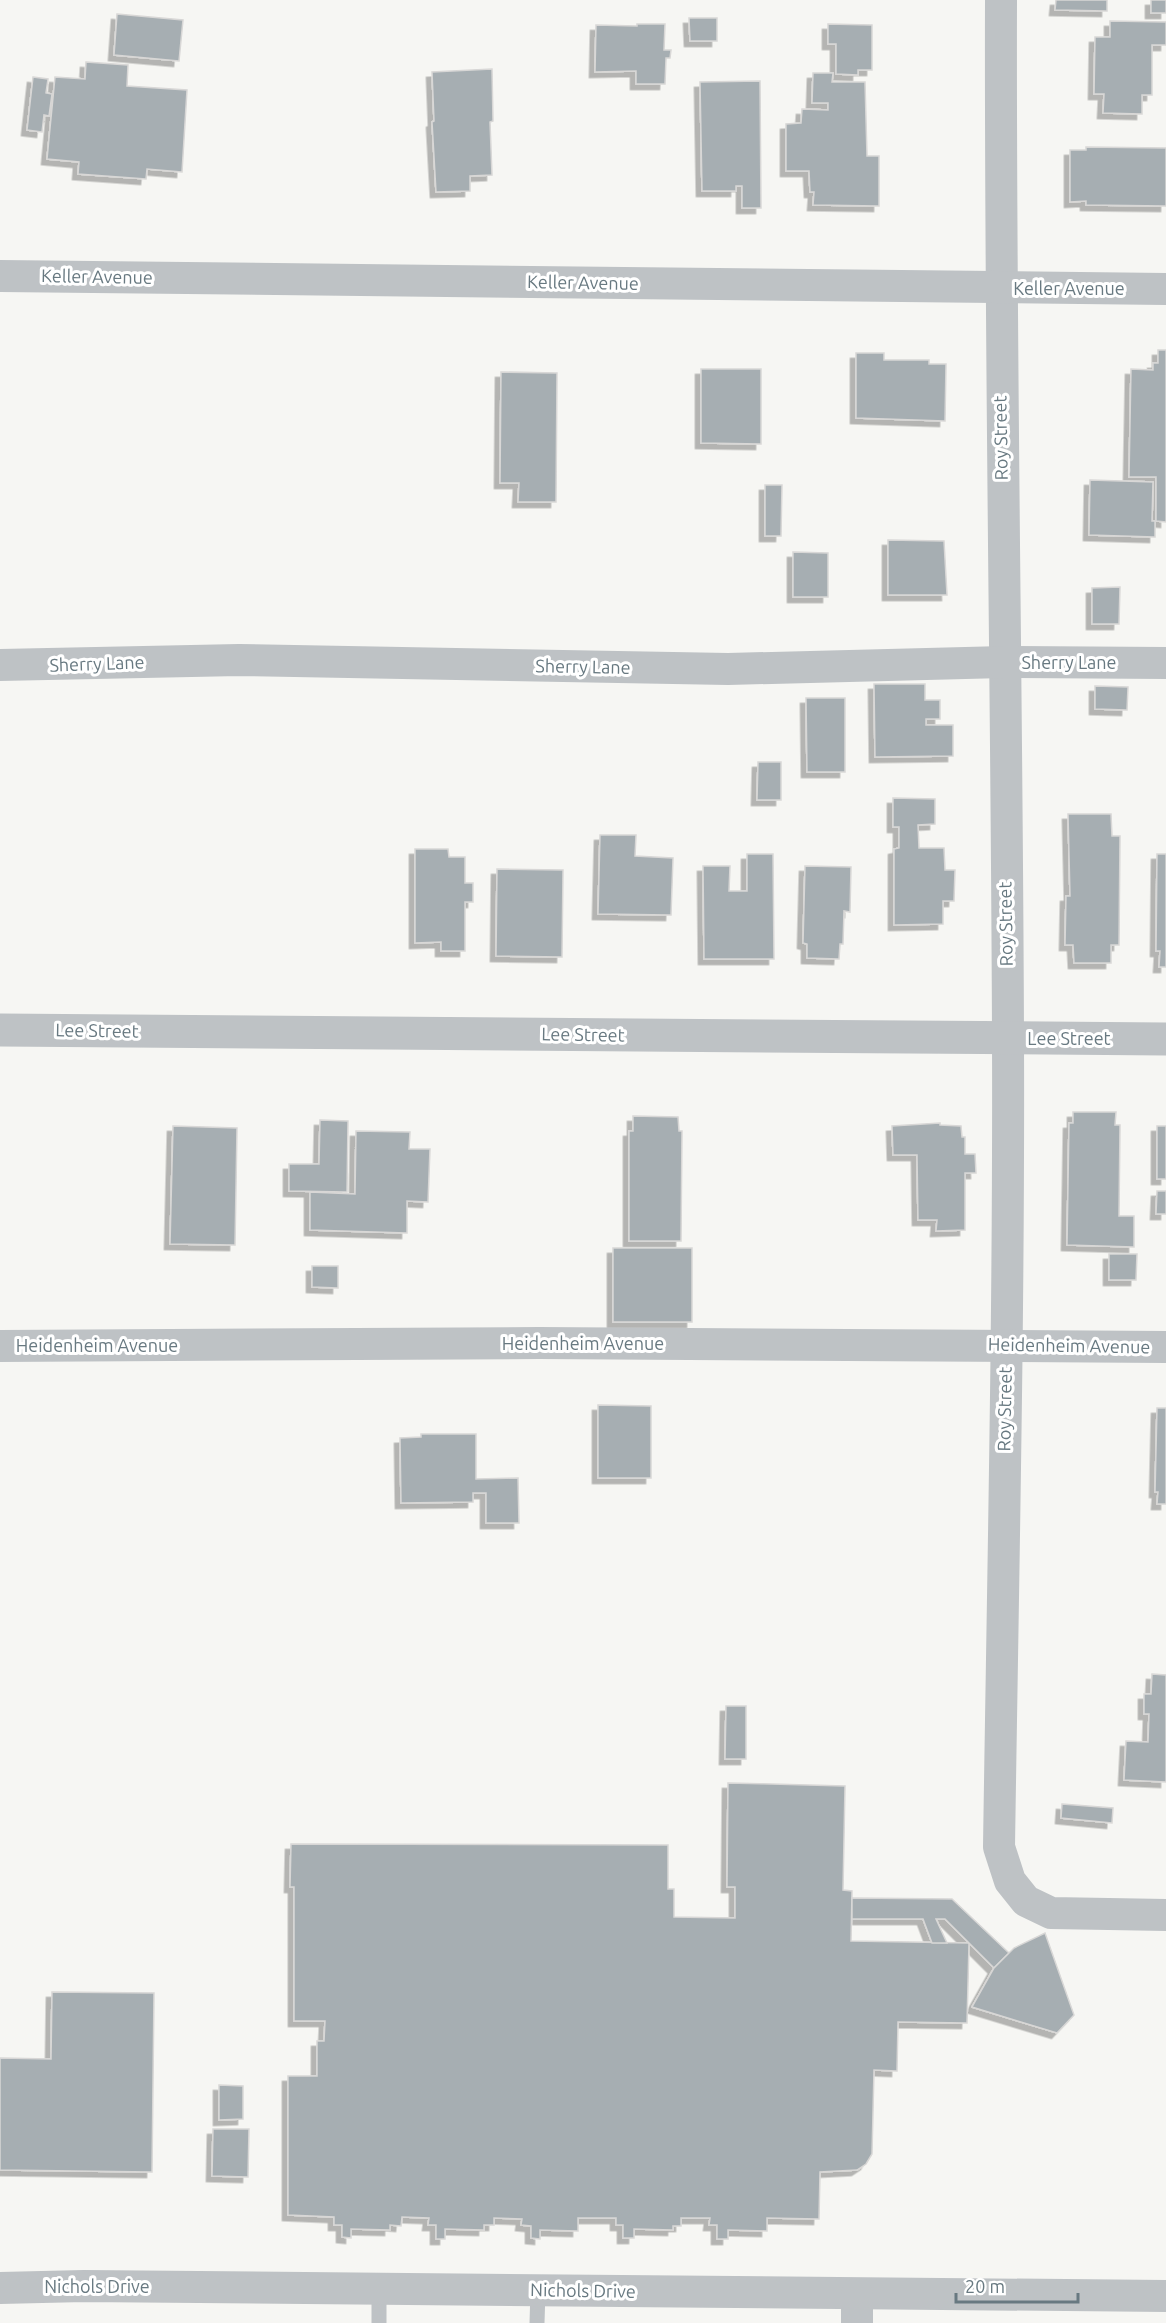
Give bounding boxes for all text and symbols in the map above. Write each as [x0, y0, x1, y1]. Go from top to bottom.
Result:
street label: Keller Avenue [41, 265, 153, 287]
street label: Keller Avenue [527, 271, 639, 293]
street label: Keller Avenue [1013, 278, 1125, 298]
street label: Roy Street [989, 395, 1011, 481]
street label: Sherry Lane [49, 651, 145, 675]
street label: Sherry Lane [1021, 652, 1117, 672]
street label: Sherry Lane [535, 655, 631, 677]
street label: Roy Street [994, 881, 1016, 967]
street label: Lee Street [55, 1019, 139, 1041]
street label: Lee Street [541, 1023, 625, 1045]
street label: Lee Street [1027, 1028, 1111, 1048]
street label: Heidenheim Avenue [502, 1333, 664, 1353]
street label: Heidenheim Avenue [988, 1334, 1150, 1356]
street label: Heidenheim Avenue [16, 1335, 178, 1355]
street label: Roy Street [993, 1366, 1015, 1452]
scale bar [956, 2266, 1078, 2304]
street label: Nichols Drive [44, 2276, 150, 2296]
text: 20 m [965, 2276, 1005, 2296]
street label: Nichols Drive [530, 2279, 636, 2301]

